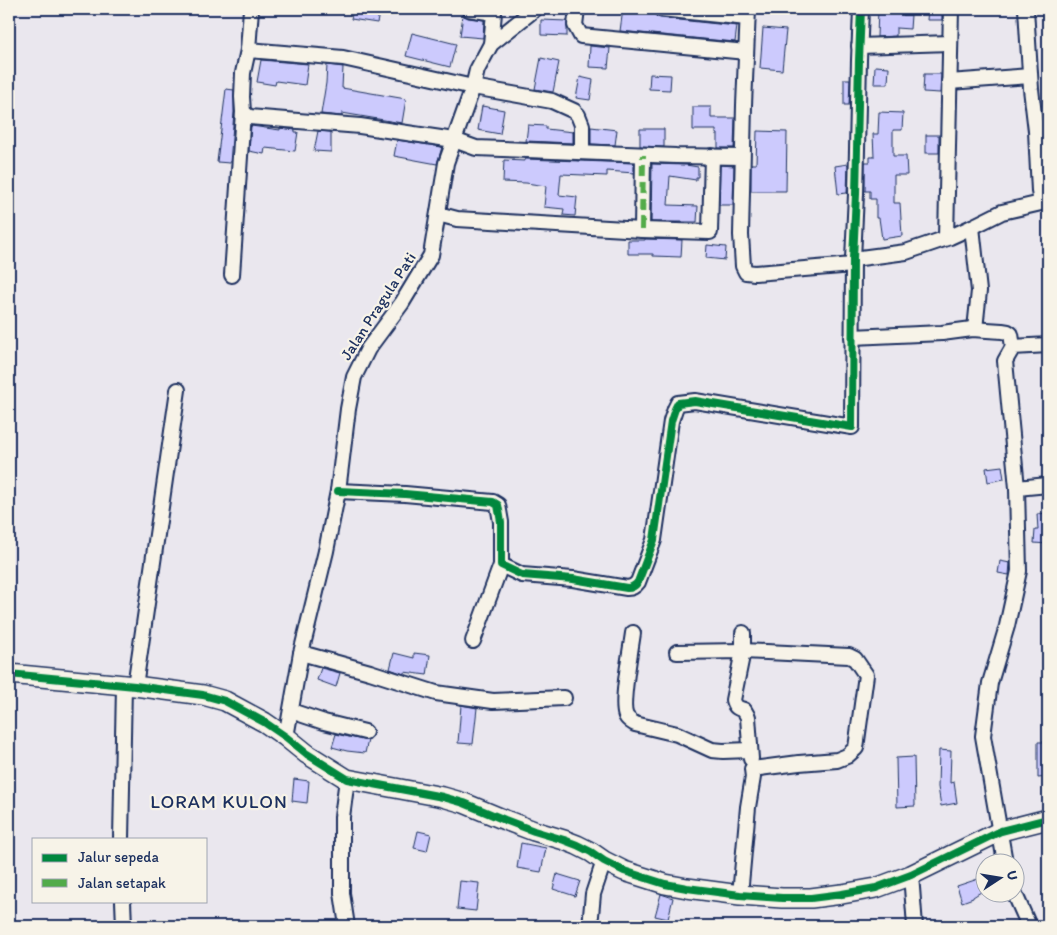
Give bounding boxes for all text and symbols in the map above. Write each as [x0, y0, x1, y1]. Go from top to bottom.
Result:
street label: Jalan Pragula Pati [336, 249, 420, 363]
district label: LORAM KULON [150, 790, 288, 813]
legend [32, 838, 208, 902]
text: Jalur sepeda [78, 848, 159, 866]
north arrow [974, 852, 1024, 902]
text: U [1003, 869, 1022, 882]
text: Jalan setapak [78, 874, 166, 892]

